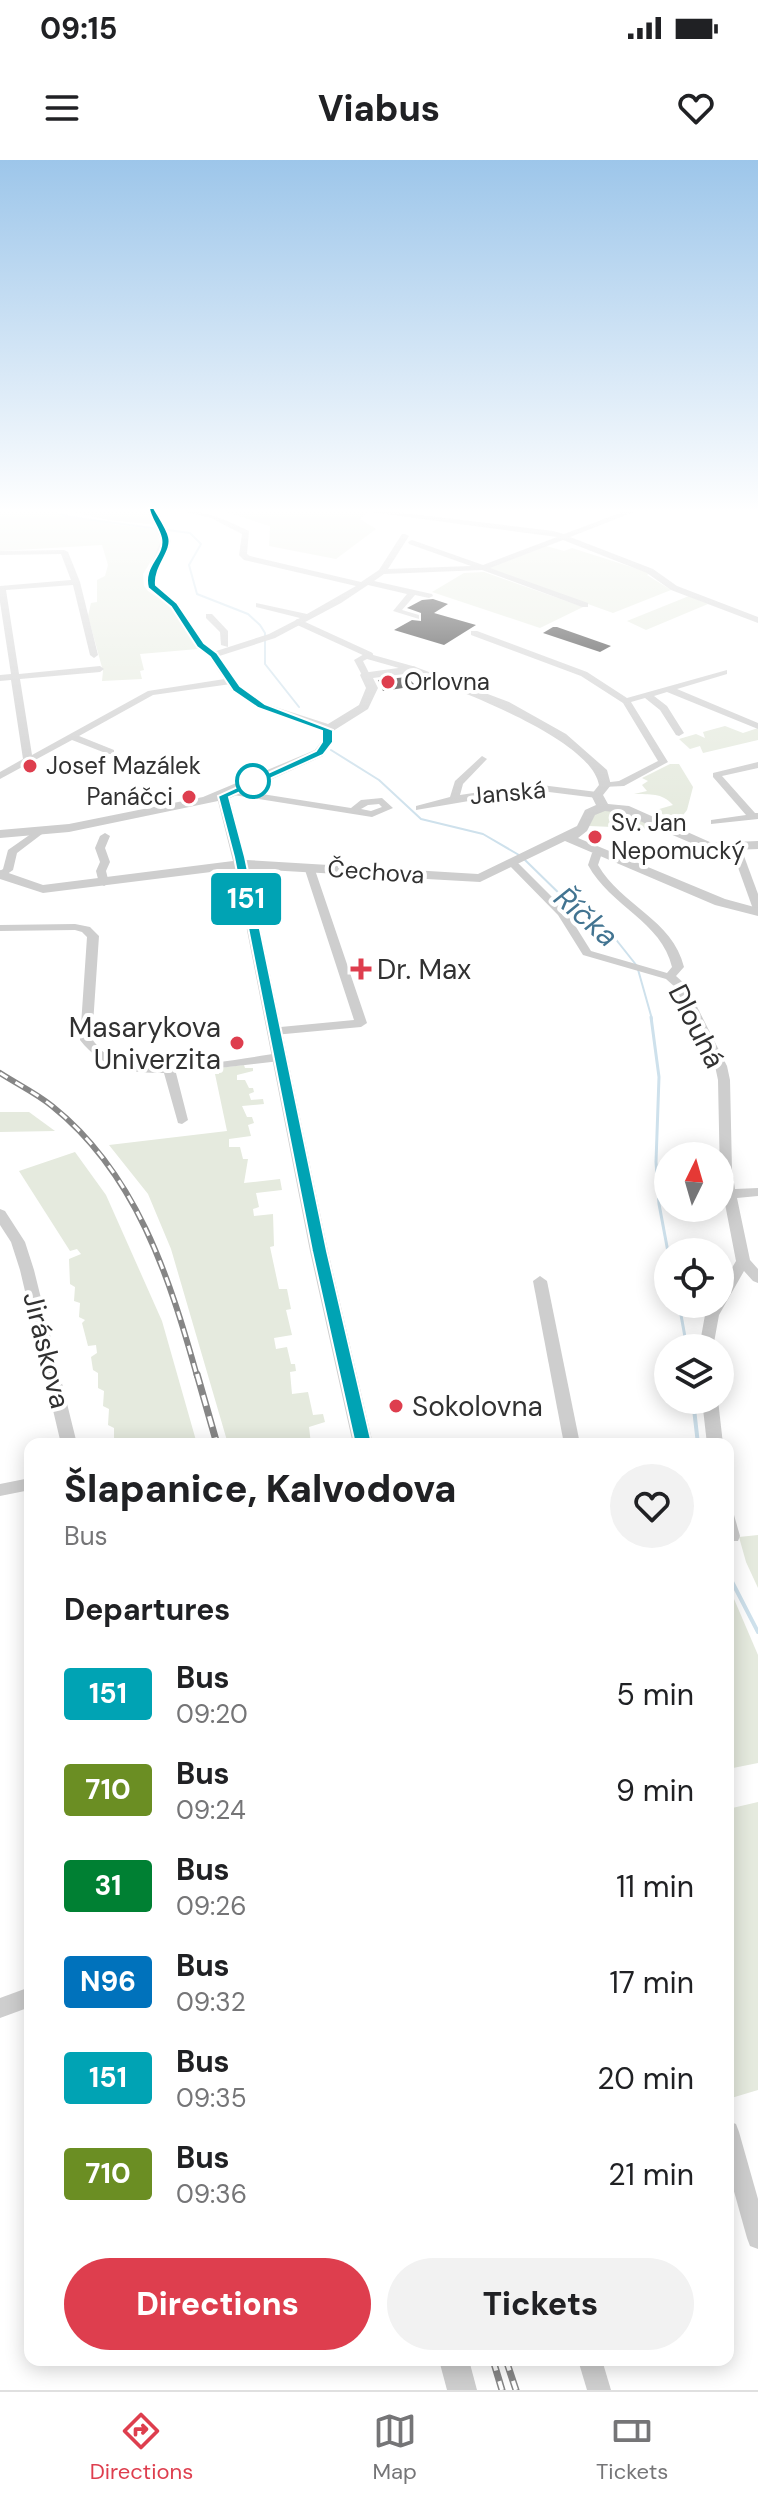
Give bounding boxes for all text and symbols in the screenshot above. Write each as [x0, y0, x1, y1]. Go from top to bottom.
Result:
text: 09:15 [40, 9, 117, 48]
text: Viabus [318, 85, 440, 132]
icon: menu [40, 86, 84, 130]
icon: heart [674, 86, 718, 130]
place label: Orlovna [404, 666, 490, 697]
marker: Orlovna [379, 673, 397, 691]
place label: Josef Mazálek [46, 750, 201, 781]
marker: Josef Mazálek [21, 757, 39, 775]
unlabelled marker [236, 764, 270, 798]
street label: Janská [469, 774, 547, 811]
place label: Panáčci [87, 781, 173, 812]
marker: Panáčci [180, 788, 198, 806]
place label: Sv. Jan Nepomucký [611, 807, 745, 866]
marker: Sv. Jan Nepomucký [586, 828, 604, 846]
street label: Čechova [327, 853, 426, 890]
line badge: 151 [200, 873, 292, 925]
water label: Říčka [546, 878, 627, 955]
text: 151 [227, 880, 265, 917]
place label: Dr. Max [377, 951, 471, 988]
marker: Dr. Max [352, 960, 370, 978]
street label: Dlouhá [660, 978, 733, 1074]
place label: Masarykova Univerzita [69, 1009, 221, 1078]
marker: Masarykova Univerzita [228, 1034, 246, 1052]
north arrow [654, 1142, 734, 1222]
map controls [654, 1142, 734, 1414]
button: locate [654, 1238, 734, 1318]
street label: Jiráskova [14, 1288, 79, 1412]
button: layers [654, 1334, 734, 1414]
place label: Sokolovna [412, 1388, 543, 1425]
marker: Sokolovna [387, 1397, 405, 1415]
text: Šlapanice, Kalvodova [64, 1464, 456, 1514]
button: heart [610, 1464, 694, 1548]
text: Bus [64, 1519, 108, 1553]
text: Departures [64, 1590, 230, 1629]
text: Bus [176, 1658, 230, 1697]
text: 151 [89, 1675, 127, 1712]
text: 5 min [617, 1675, 694, 1714]
text: 09:20 [176, 1697, 248, 1731]
text: Bus [176, 1754, 230, 1793]
text: 710 [85, 1771, 131, 1808]
text: 9 min [616, 1771, 694, 1810]
text: 09:24 [176, 1793, 246, 1827]
text: Bus [176, 1850, 230, 1889]
text: 31 [95, 1867, 121, 1904]
text: 11 min [616, 1867, 694, 1906]
text: 09:26 [176, 1889, 247, 1923]
text: Bus [176, 1946, 230, 1985]
text: N96 [80, 1963, 136, 2000]
text: 17 min [609, 1963, 694, 2002]
text: 09:32 [176, 1985, 246, 2019]
text: Bus [176, 2042, 230, 2081]
text: 151 [89, 2059, 127, 2096]
text: 20 min [597, 2059, 694, 2098]
text: 09:35 [176, 2081, 247, 2115]
text: Bus [176, 2138, 230, 2177]
text: 710 [85, 2155, 131, 2192]
text: 21 min [608, 2155, 694, 2194]
text: 09:36 [176, 2177, 247, 2211]
button: Directions [64, 2258, 371, 2350]
button: Tickets [387, 2258, 694, 2350]
tab: Directions [90, 2409, 193, 2486]
tab: Map [372, 2409, 417, 2486]
tab: Tickets [596, 2409, 668, 2486]

